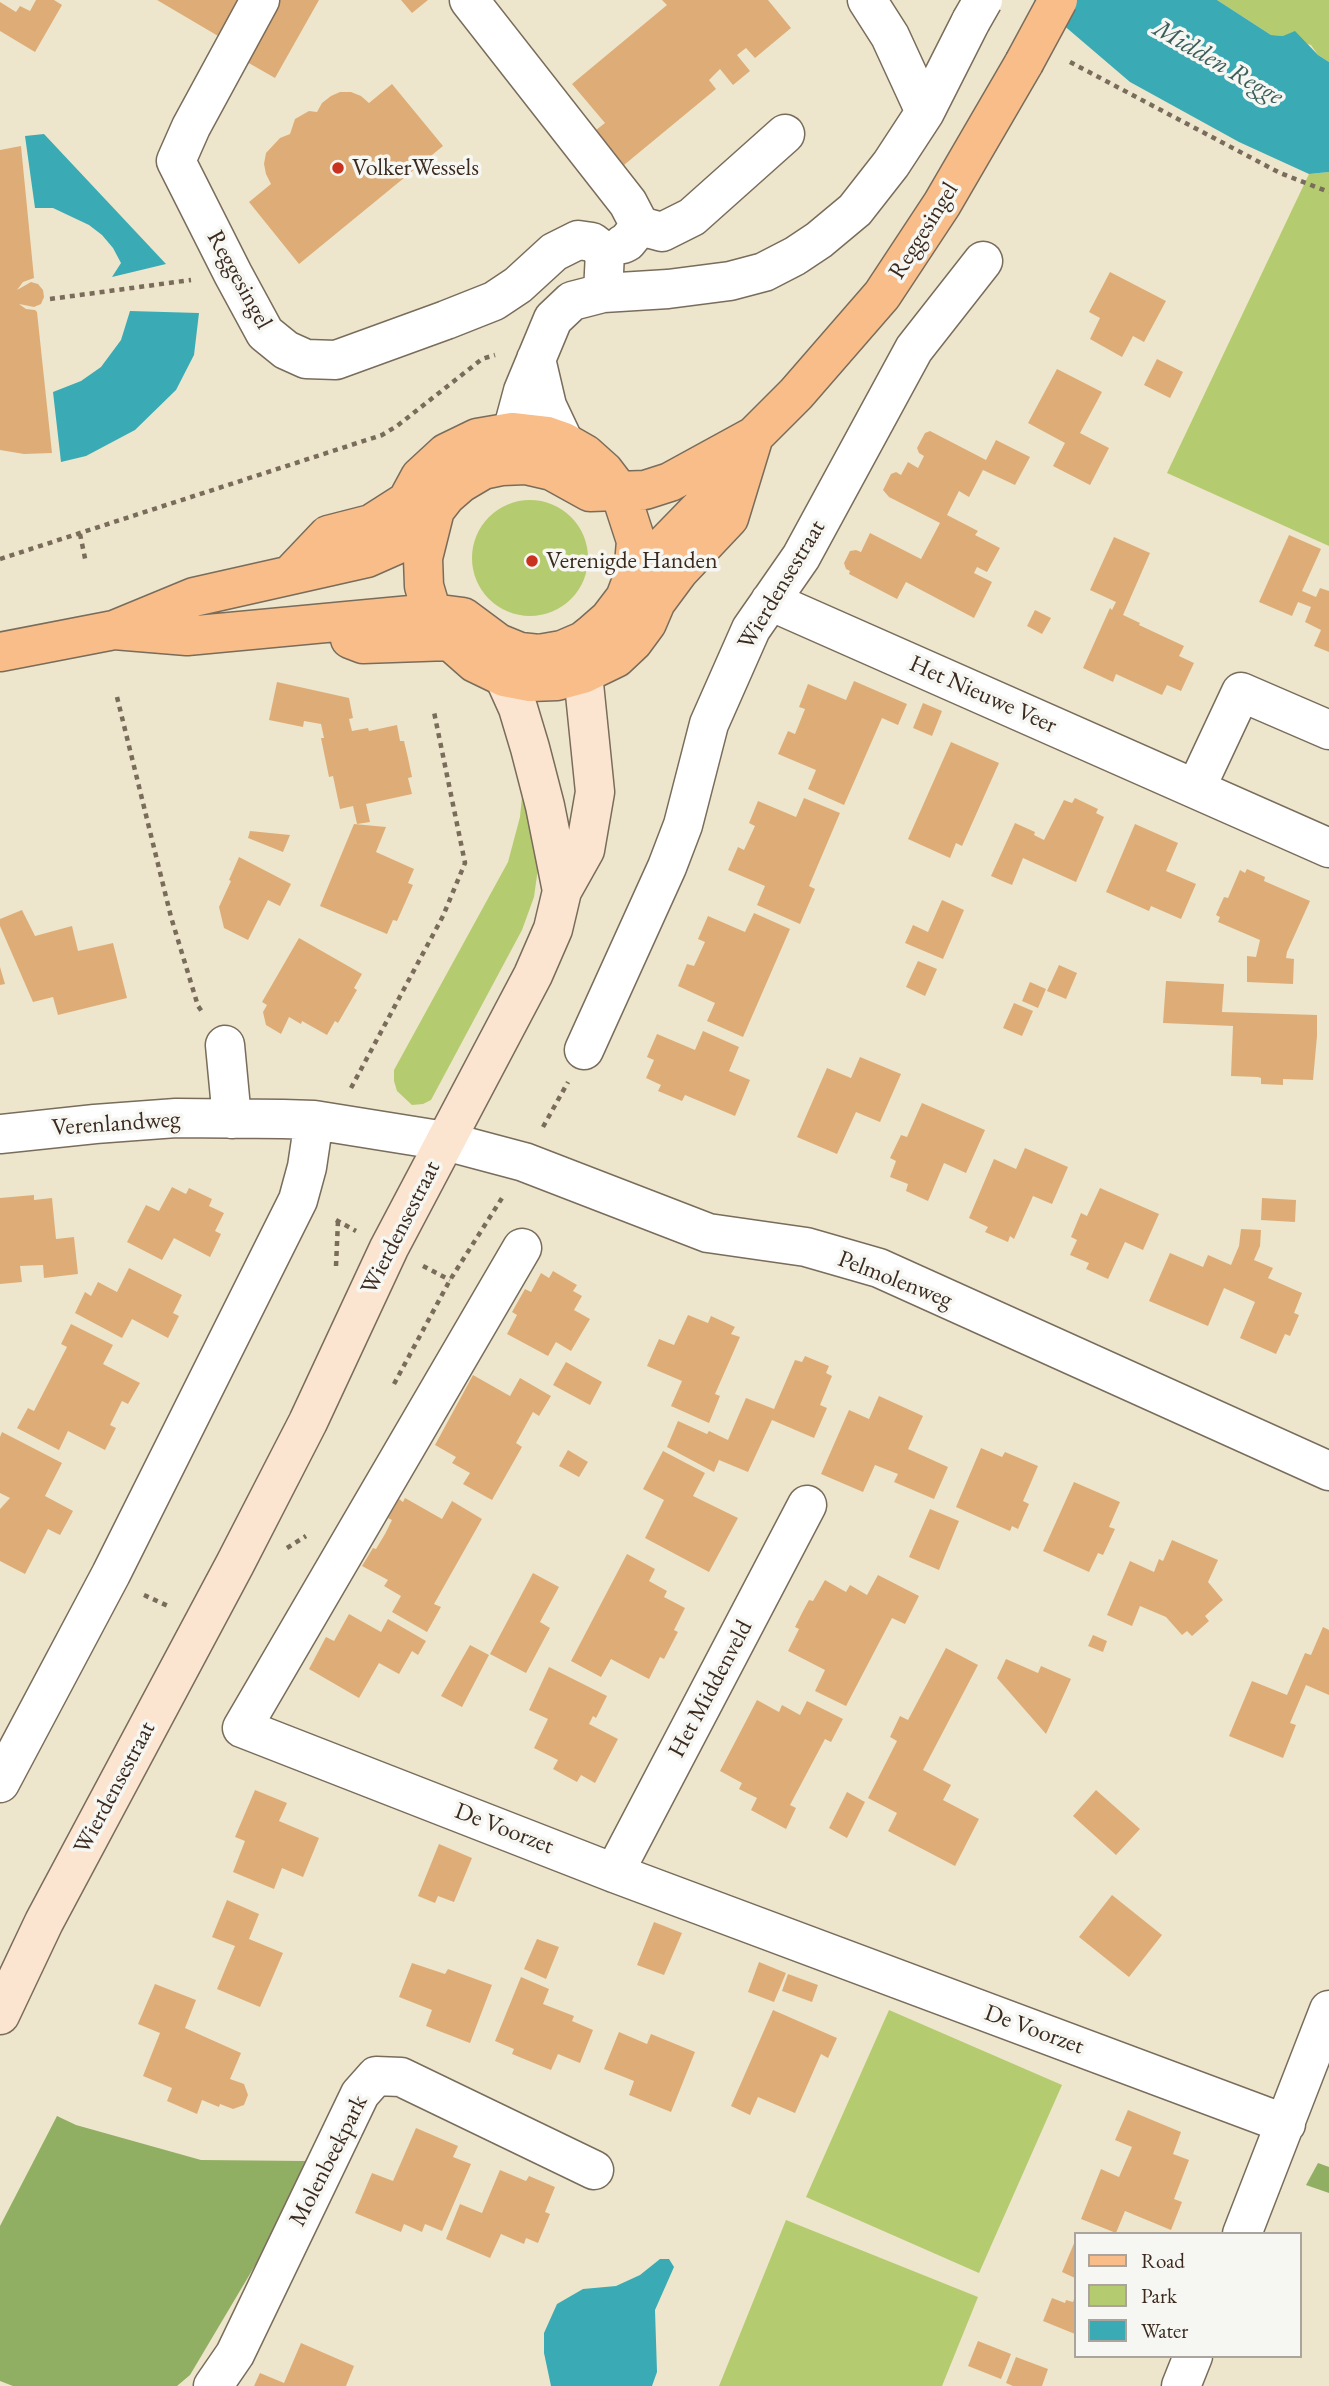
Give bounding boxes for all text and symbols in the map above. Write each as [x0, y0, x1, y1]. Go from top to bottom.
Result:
water label: Midden Regge [1148, 13, 1288, 113]
place label: VolkerWessels [352, 154, 479, 182]
marker: VolkerWessels [330, 160, 346, 176]
street label: Reggesingel [883, 177, 965, 285]
street label: Reggesingel [200, 226, 278, 334]
street label: Wierdensestraat [732, 515, 832, 655]
place label: Verenigde Handen [546, 547, 718, 575]
marker: Verenigde Handen [524, 553, 540, 569]
street label: Het Nieuwe Veer [905, 650, 1061, 740]
street label: Verenlandweg [51, 1105, 181, 1143]
street label: Wierdensestraat [355, 1156, 447, 1300]
street label: Pelmolenweg [834, 1245, 956, 1315]
street label: Het Middenveld [663, 1615, 759, 1763]
street label: Wierdensestraat [68, 1717, 162, 1859]
street label: De Voorzet [450, 1797, 558, 1861]
street label: De Voorzet [980, 1999, 1088, 2061]
street label: Molenbeekpark [284, 2091, 374, 2231]
legend [1074, 2232, 1301, 2358]
text: Road [1141, 2247, 1185, 2274]
text: Park [1141, 2282, 1177, 2309]
text: Water [1141, 2317, 1188, 2344]

